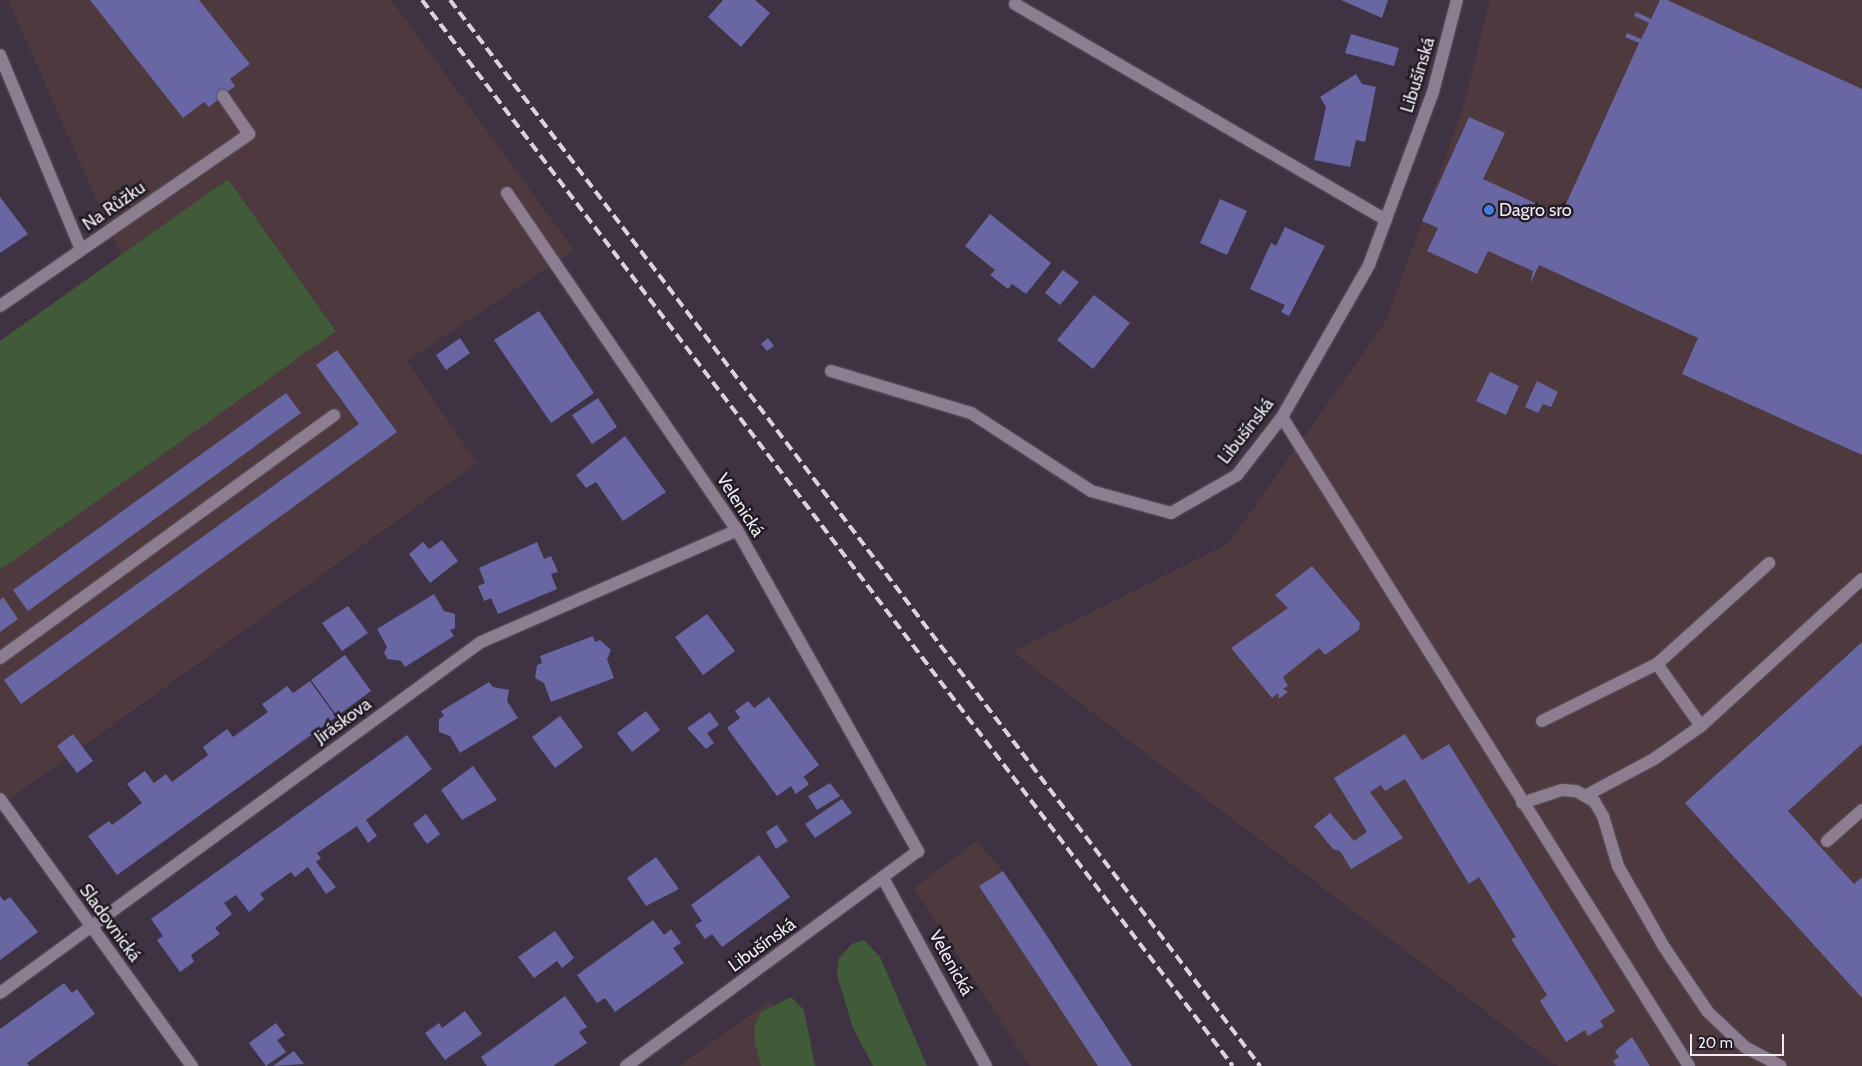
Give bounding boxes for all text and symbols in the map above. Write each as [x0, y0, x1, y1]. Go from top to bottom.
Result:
street label: Libušínská [1396, 35, 1440, 115]
street label: Na Růžku [79, 177, 149, 235]
place label: Dagro sro [1499, 199, 1572, 221]
marker: Dagro sro [1483, 204, 1495, 216]
street label: Libušínská [1214, 394, 1278, 468]
street label: Velenická [712, 469, 768, 541]
street label: Jiráskova [310, 693, 376, 749]
street label: Sladovnická [75, 880, 145, 966]
street label: Libušínská [724, 913, 800, 977]
street label: Velenická [924, 927, 978, 999]
scale bar [1692, 1024, 1786, 1056]
text: 20 m [1698, 1034, 1733, 1052]

